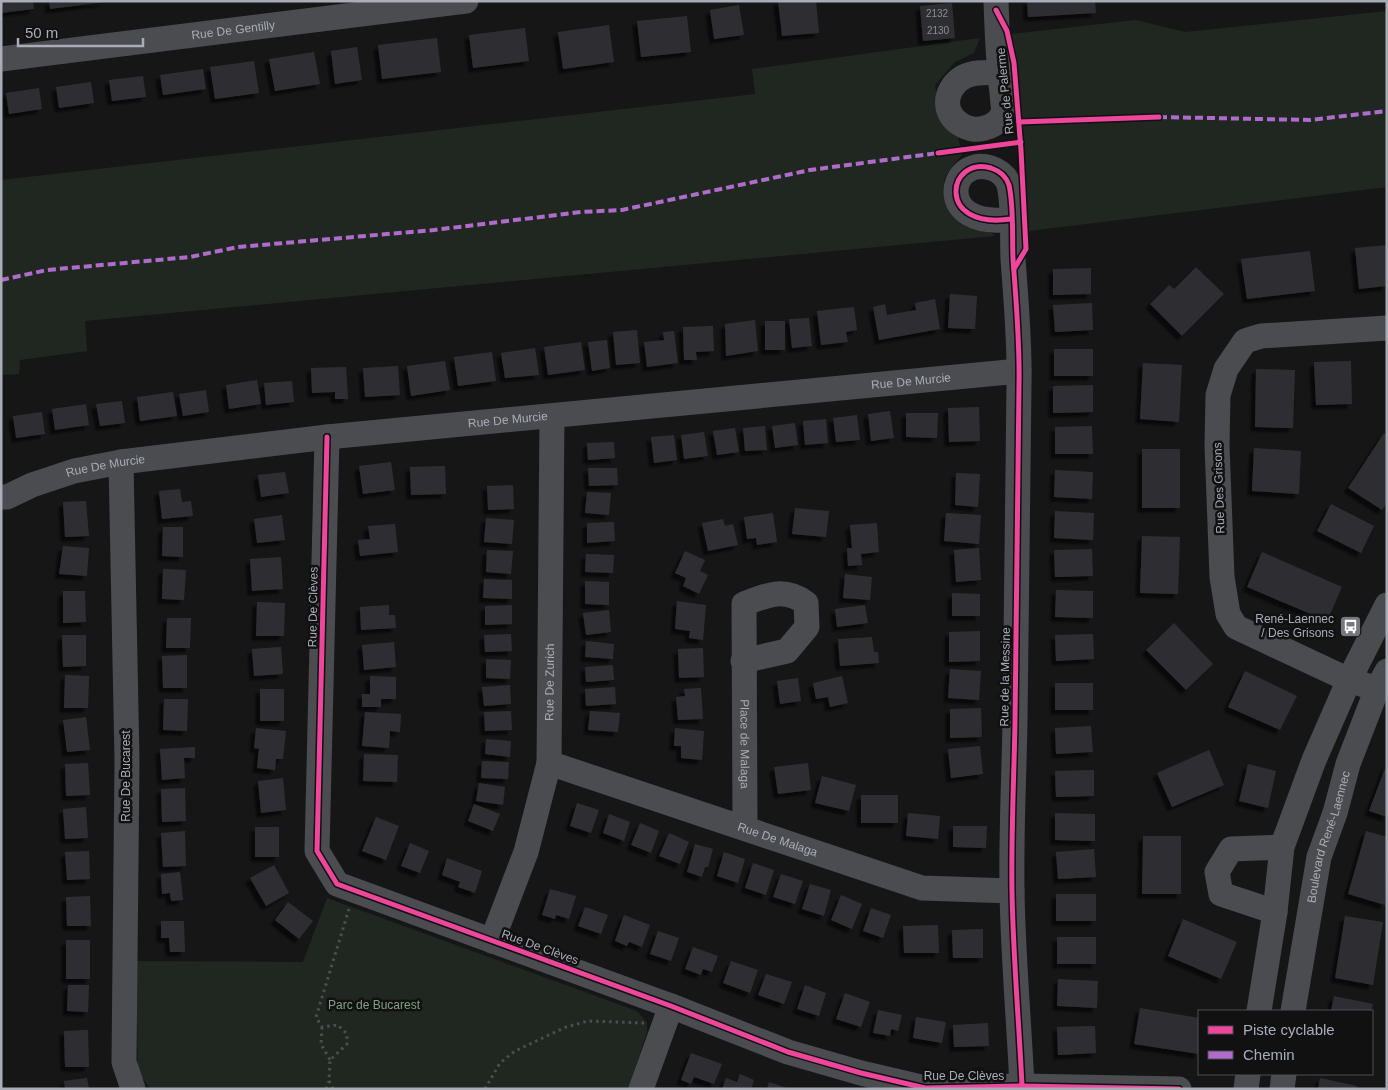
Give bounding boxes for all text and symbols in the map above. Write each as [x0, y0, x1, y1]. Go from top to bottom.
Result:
house number: 2132 [926, 8, 949, 19]
scale bar [18, 15, 142, 47]
street label: Rue De Gentilly [191, 18, 276, 42]
text: 50 m [25, 24, 58, 41]
house number: 2130 [927, 25, 950, 36]
street label: Rue de Palerme [993, 47, 1016, 135]
street label: Rue De Murcie [870, 370, 952, 392]
street label: Rue De Murcie [467, 409, 549, 431]
street label: Rue Des Grisons [1210, 442, 1228, 534]
street label: Rue De Murcie [64, 452, 146, 480]
street label: Rue De Clèves [305, 567, 321, 647]
place label: René-Laennec / Des Grisons [1255, 612, 1334, 640]
bus stop icon: René-Laennec / Des Grisons [1338, 614, 1362, 638]
street label: Rue de la Messine [997, 627, 1013, 727]
street label: Rue De Zurich [542, 643, 557, 721]
street label: Place de Malaga [737, 699, 752, 789]
street label: Rue De Bucarest [119, 730, 133, 822]
street label: Boulevard René-Laennec [1304, 769, 1353, 904]
street label: Rue De Malaga [736, 820, 820, 860]
street label: Rue De Clèves [500, 927, 580, 967]
park label: Parc de Bucarest [328, 998, 421, 1012]
legend [1198, 1010, 1373, 1075]
text: Piste cyclable [1243, 1021, 1335, 1038]
text: Chemin [1243, 1046, 1295, 1063]
street label: Rue De Clèves [924, 1069, 1004, 1083]

